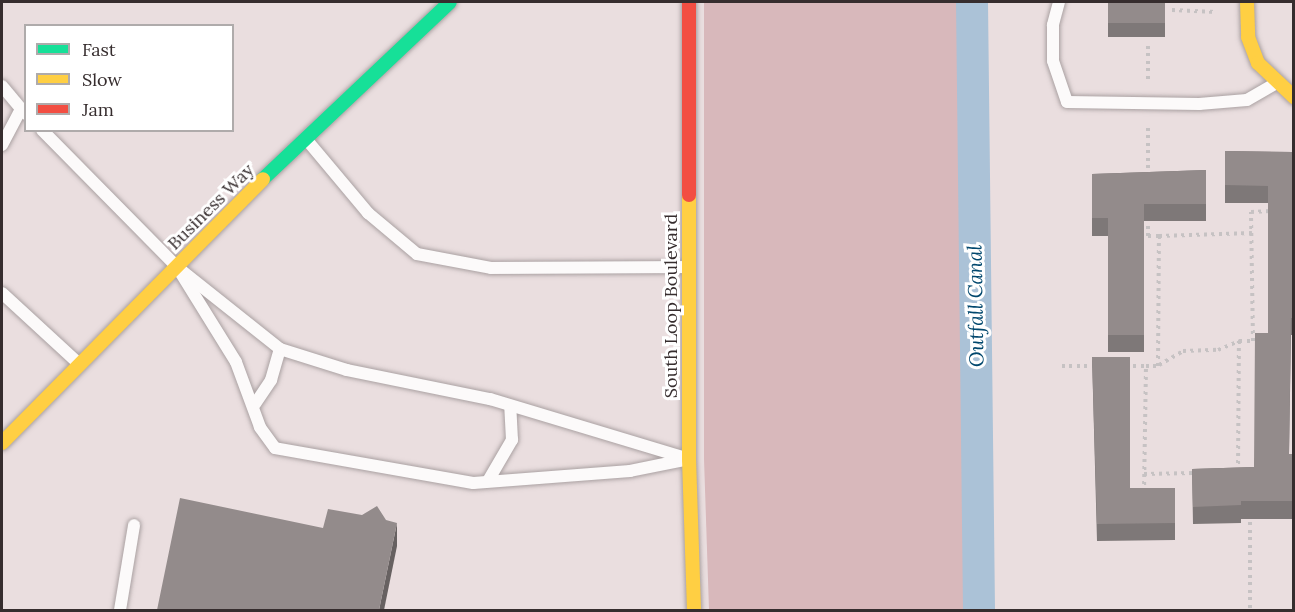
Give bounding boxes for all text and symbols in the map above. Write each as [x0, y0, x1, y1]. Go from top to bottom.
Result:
legend [24, 24, 234, 132]
text: Fast [82, 38, 116, 61]
text: Slow [82, 68, 122, 91]
text: Jam [82, 98, 114, 121]
street label: Business Way [163, 159, 259, 255]
street label: South Loop Boulevard [660, 214, 682, 398]
water label: Outfall Canal [962, 245, 988, 367]

